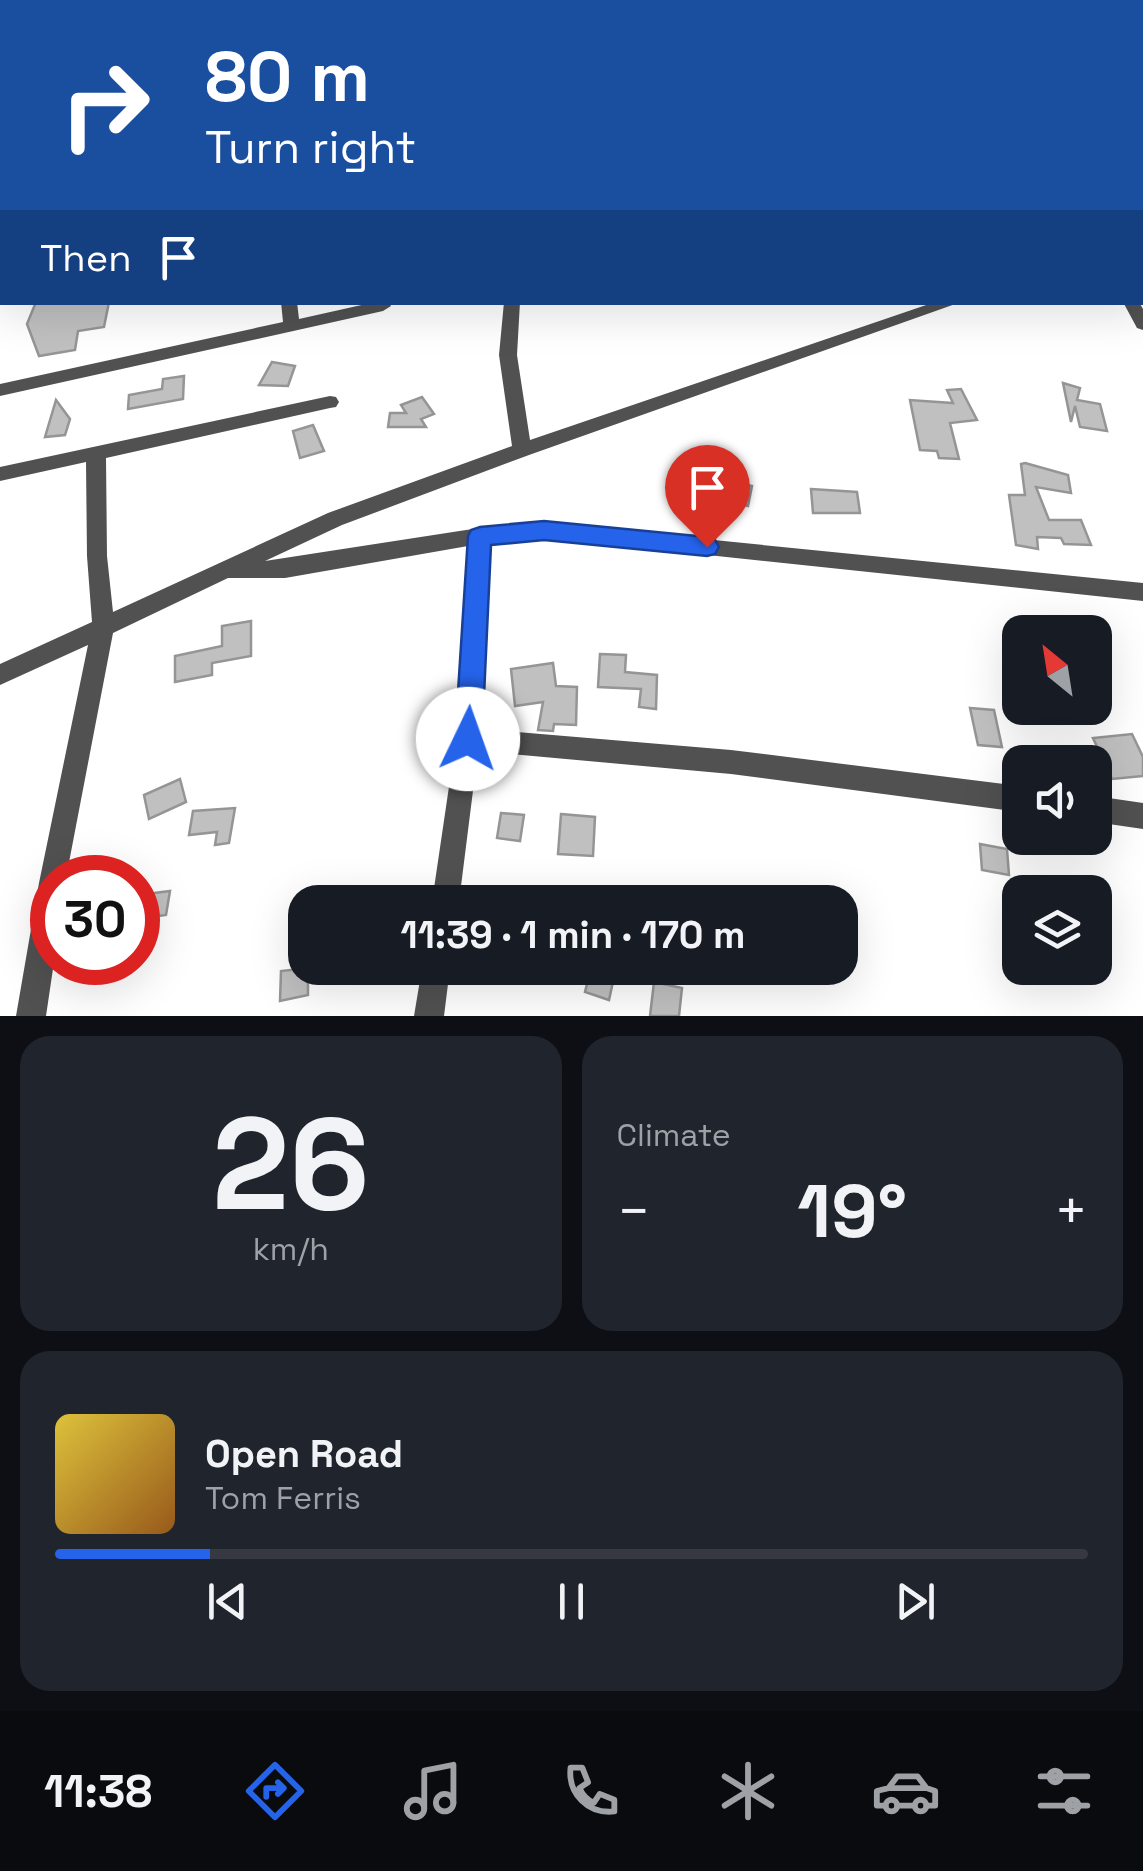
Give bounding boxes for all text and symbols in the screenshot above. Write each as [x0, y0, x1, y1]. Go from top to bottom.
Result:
text: 80 m [205, 32, 370, 121]
icon: right [40, 40, 170, 170]
text: Turn right [205, 119, 416, 176]
icon: arrive [151, 230, 206, 285]
text: Then [40, 234, 131, 282]
pin [665, 445, 750, 548]
icon: arrive [680, 460, 735, 515]
north arrow [1002, 615, 1112, 725]
map controls [1002, 615, 1112, 985]
position arrow [416, 687, 520, 791]
button: sound [1002, 745, 1112, 855]
speed limit sign: 30 [30, 855, 160, 985]
button: layers [1002, 875, 1112, 985]
text: 11:39 · 1 min · 170 m [400, 911, 746, 959]
text: 26 [212, 1081, 370, 1247]
text: Climate [617, 1115, 731, 1155]
text: 19° [797, 1163, 907, 1259]
text: − [617, 1176, 651, 1246]
text: + [1054, 1176, 1088, 1246]
text: km/h [253, 1229, 329, 1269]
text: Open Road [205, 1430, 403, 1478]
text: Tom Ferris [205, 1478, 361, 1518]
icon: previous [200, 1574, 255, 1629]
icon: pause [544, 1574, 599, 1629]
icon: next [888, 1574, 943, 1629]
icon: directions [240, 1756, 310, 1826]
icon: music [398, 1756, 468, 1826]
icon: phone [556, 1756, 626, 1826]
icon: climate [713, 1756, 783, 1826]
icon: car [871, 1756, 941, 1826]
icon: filters [1029, 1756, 1099, 1826]
text: 11:38 [44, 1763, 152, 1820]

